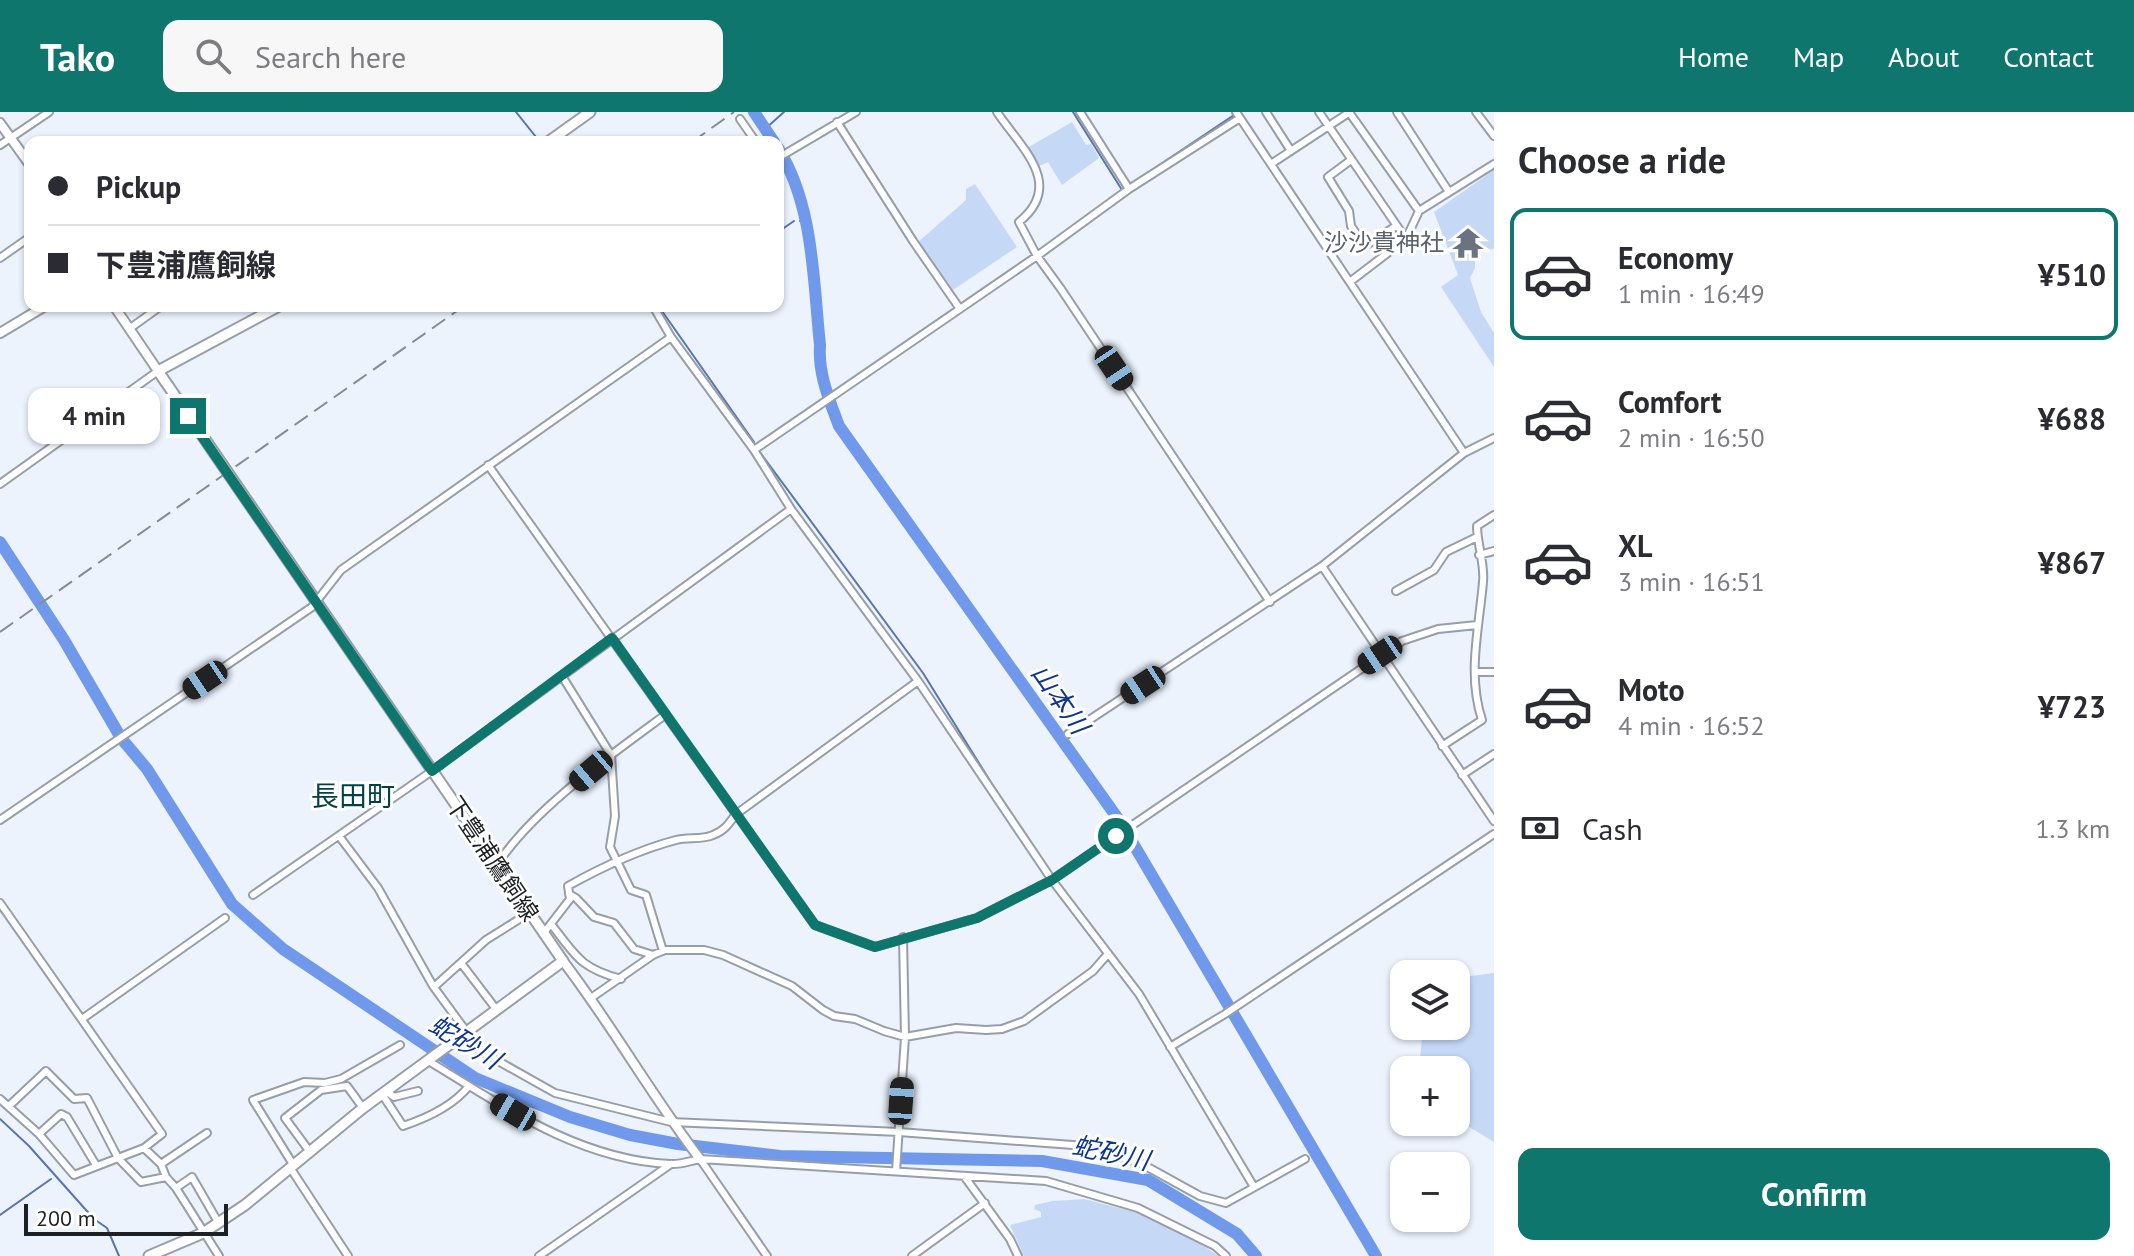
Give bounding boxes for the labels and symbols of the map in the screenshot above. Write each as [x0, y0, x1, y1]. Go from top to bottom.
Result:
temple icon: 沙沙貴神社 [1451, 226, 1485, 260]
place label: 沙沙貴神社 [1324, 227, 1444, 258]
car [1091, 341, 1137, 395]
callout: 4 min [28, 388, 160, 444]
route end [170, 398, 206, 434]
car [1353, 632, 1407, 678]
car [178, 657, 232, 703]
water label: 山本川 [1025, 657, 1098, 743]
car [1116, 662, 1170, 708]
car [565, 746, 617, 796]
district label: 長田町 [311, 777, 395, 814]
street label: 下豊浦鷹飼線 [439, 790, 546, 927]
route start [1098, 818, 1134, 854]
water label: 蛇砂川 [423, 1007, 510, 1077]
car [887, 1076, 915, 1126]
car [486, 1090, 540, 1134]
water label: 蛇砂川 [1070, 1128, 1156, 1177]
scale bar [24, 1200, 228, 1236]

